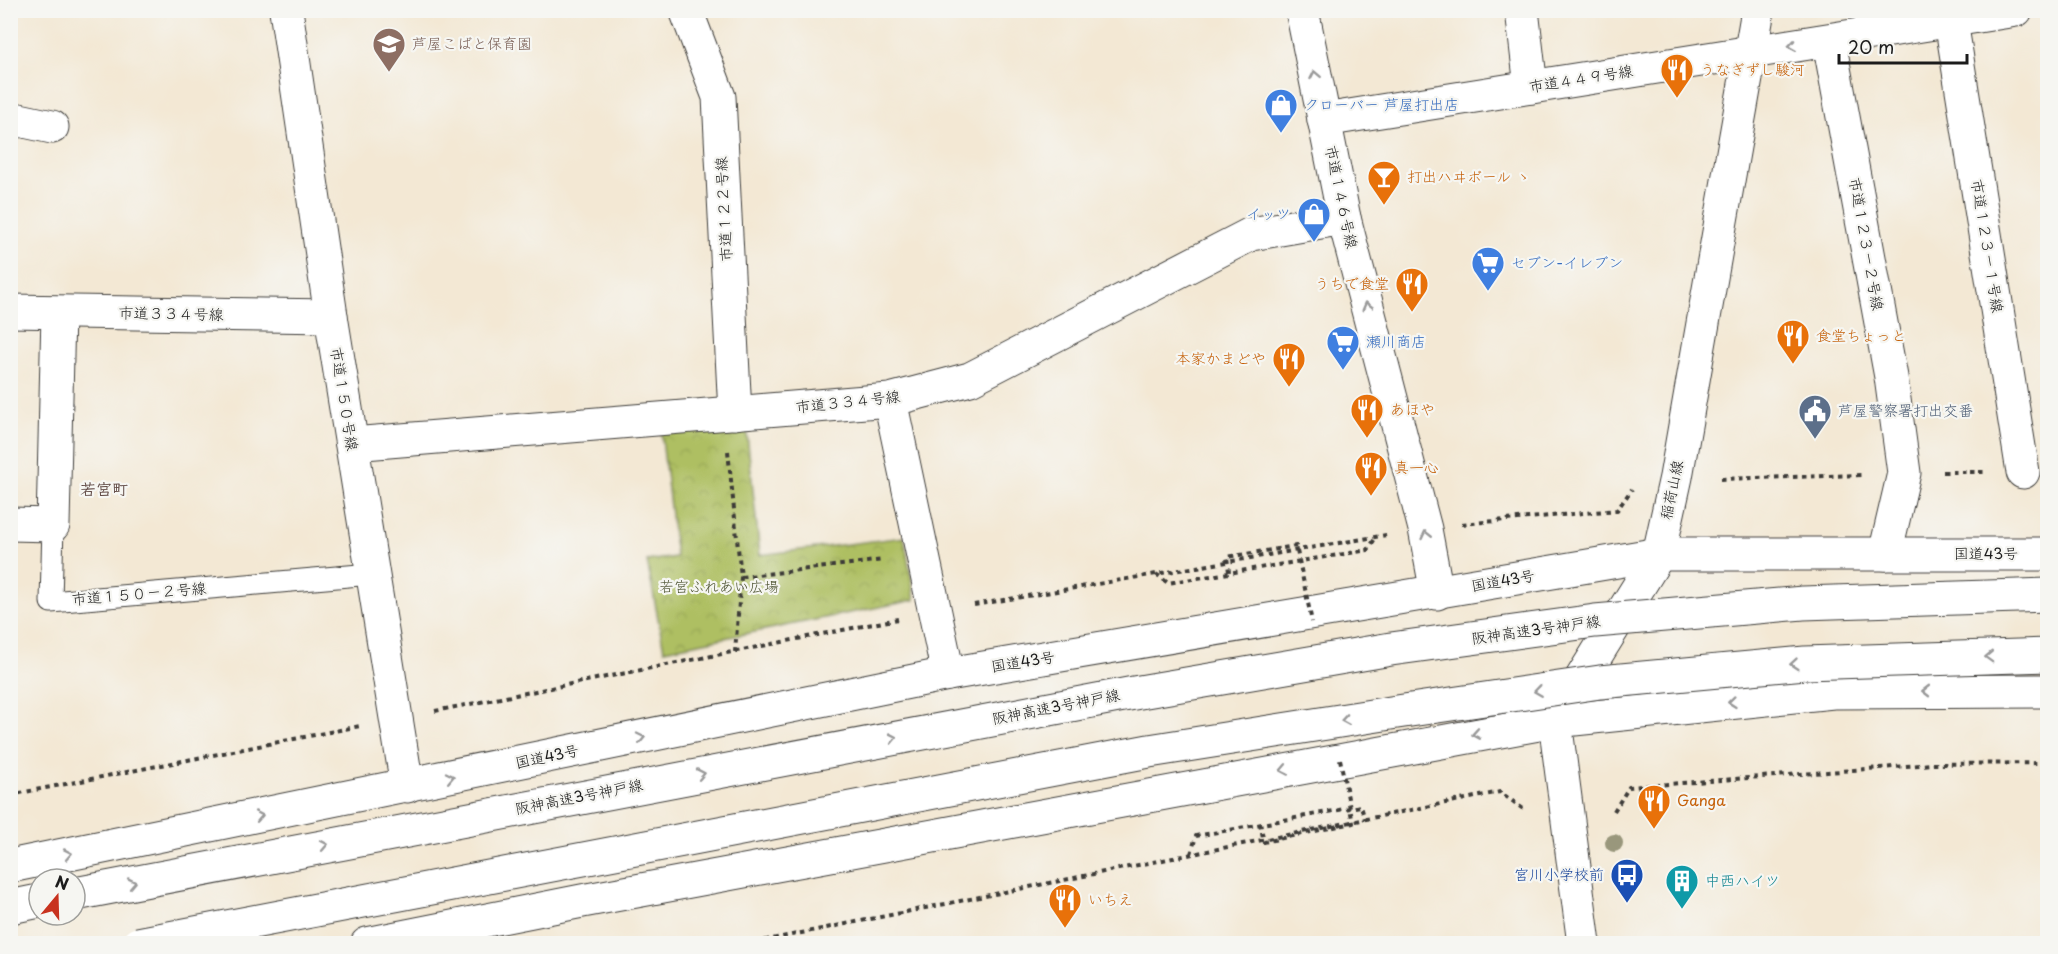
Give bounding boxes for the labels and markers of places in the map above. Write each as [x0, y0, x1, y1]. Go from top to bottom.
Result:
school or university icon: 芦屋こばと保育園 [371, 26, 407, 73]
place label: 芦屋こばと保育園 [412, 31, 532, 54]
restaurant icon: うなぎずし駿河 [1659, 52, 1695, 99]
place label: うなぎずし駿河 [1700, 57, 1805, 80]
shop icon: クローバー 芦屋打出店 [1263, 87, 1299, 134]
place label: クローバー 芦屋打出店 [1304, 92, 1459, 115]
bar icon: 打出ハヰボール ゝ [1366, 159, 1402, 206]
place label: 打出ハヰボール ゝ [1407, 164, 1531, 187]
shop icon: イッツ [1296, 196, 1332, 243]
place label: イッツ [1246, 201, 1291, 224]
supermarket icon: セブン-イレブン [1470, 245, 1506, 292]
place label: セブン-イレブン [1511, 250, 1623, 273]
restaurant icon: うちで食堂 [1394, 266, 1430, 313]
place label: うちで食堂 [1315, 271, 1389, 294]
restaurant icon: 食堂ちょっと [1775, 318, 1811, 365]
place label: 食堂ちょっと [1816, 323, 1906, 346]
supermarket icon: 瀬川商店 [1325, 324, 1361, 371]
place label: 瀬川商店 [1366, 329, 1426, 352]
restaurant icon: 本家かまどや [1271, 341, 1307, 388]
place label: 本家かまどや [1175, 346, 1266, 369]
restaurant icon: あほや [1349, 392, 1385, 439]
public building icon: 芦屋警察署打出交番 [1797, 393, 1833, 440]
place label: あほや [1390, 397, 1435, 420]
place label: 芦屋警察署打出交番 [1838, 398, 1973, 421]
restaurant icon: 真一心 [1353, 450, 1389, 497]
place label: 真一心 [1394, 455, 1439, 478]
restaurant icon: Ganga [1636, 783, 1672, 830]
place label: Ganga [1677, 788, 1726, 811]
bus stop icon: 宮川小学校前 [1609, 857, 1645, 904]
place label: 宮川小学校前 [1514, 862, 1604, 885]
building icon: 中西ハイツ [1664, 863, 1700, 910]
place label: 中西ハイツ [1705, 868, 1780, 891]
restaurant icon: いちえ [1047, 882, 1083, 929]
place label: いちえ [1088, 887, 1133, 910]

